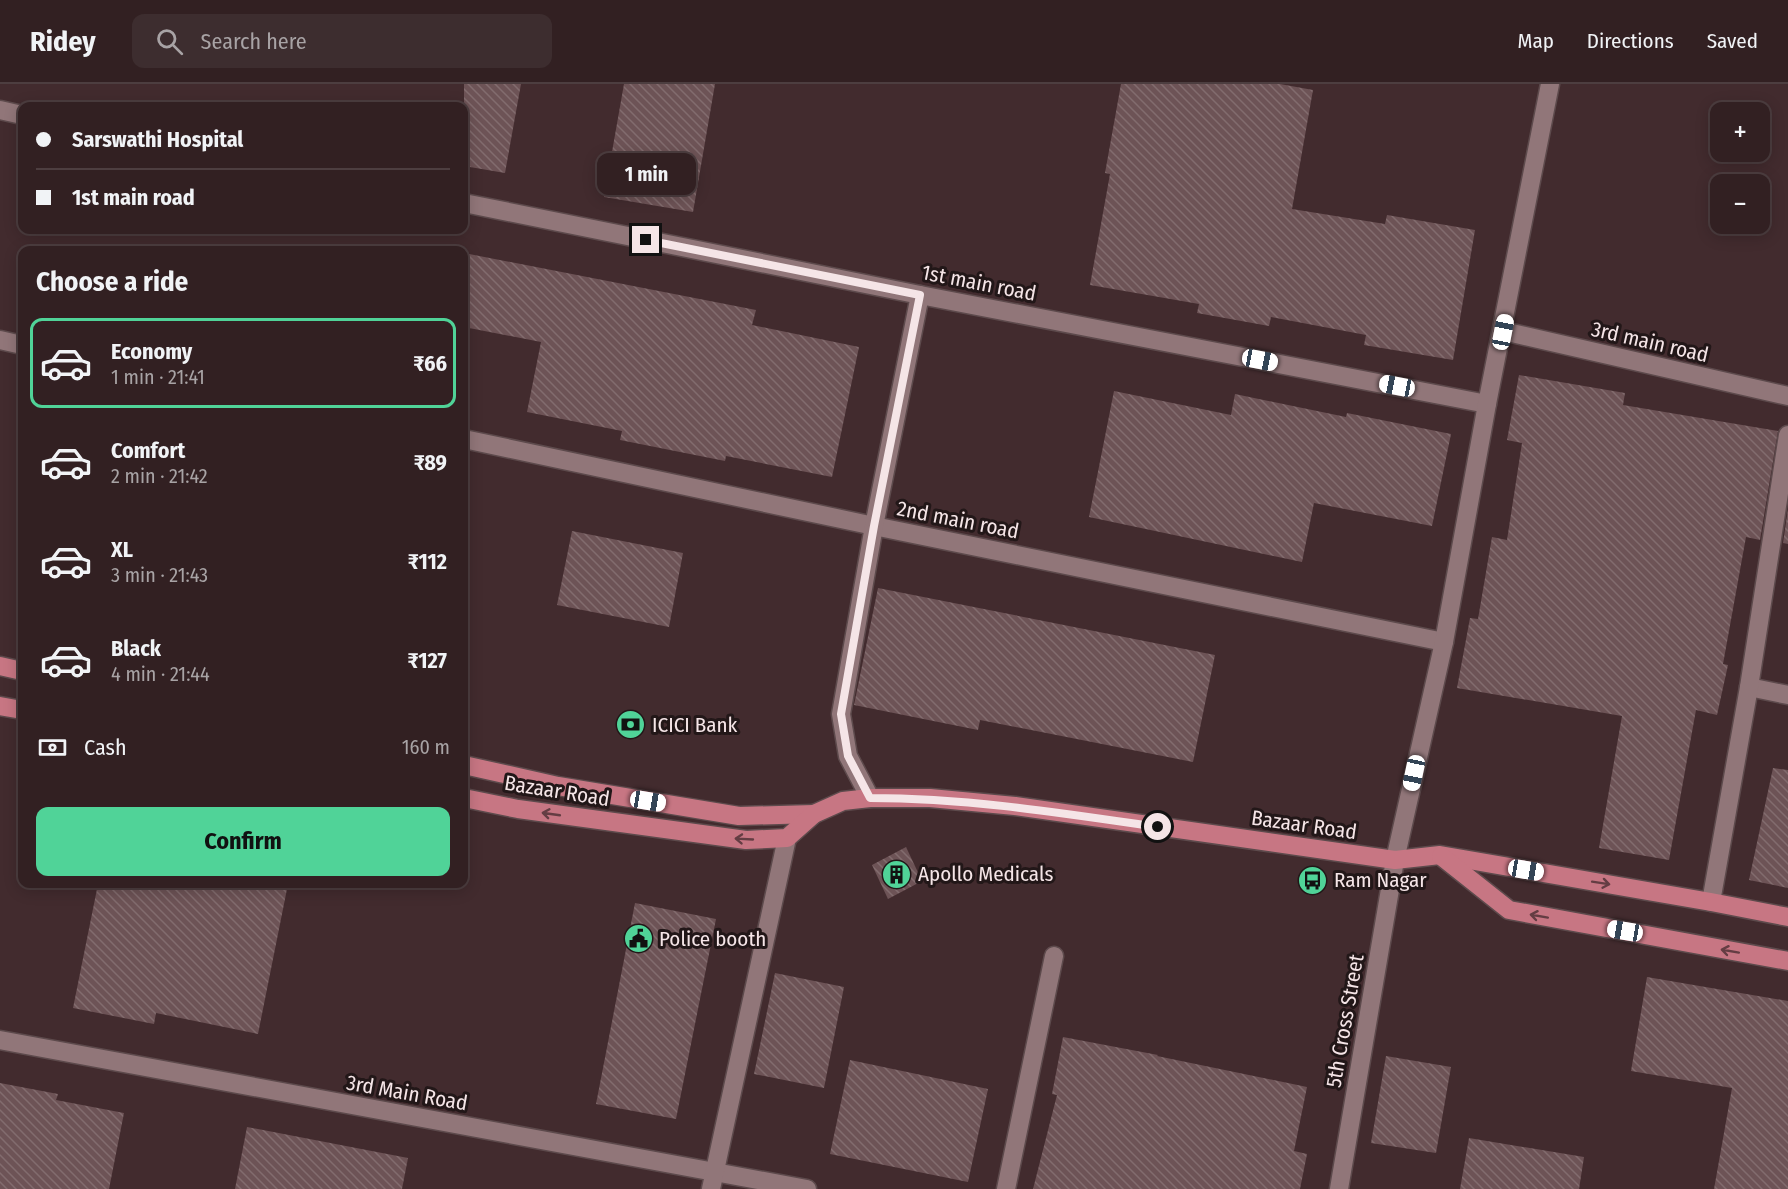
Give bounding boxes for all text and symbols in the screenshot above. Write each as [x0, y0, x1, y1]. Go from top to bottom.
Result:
search box [132, 14, 552, 68]
text: Ridey [30, 25, 96, 58]
icon: search [153, 25, 186, 58]
text: Search here [201, 28, 307, 55]
text: Map [1517, 28, 1554, 54]
text: Directions [1587, 28, 1674, 54]
text: Saved [1707, 28, 1758, 54]
map controls [1710, 102, 1770, 234]
button: + [1710, 102, 1770, 162]
text: Sarswathi Hospital [72, 126, 243, 153]
callout: 1 min [596, 153, 696, 195]
text: 1 min [625, 162, 668, 186]
button: − [1710, 174, 1770, 234]
text: 1st main road [72, 184, 195, 211]
route end [632, 226, 659, 253]
street label: 1st main road [920, 259, 1038, 307]
text: Choose a ride [36, 266, 188, 298]
car [1491, 313, 1515, 351]
street label: 3rd main road [1589, 316, 1711, 368]
icon: car [39, 336, 93, 390]
text: Economy [111, 338, 192, 365]
car [1241, 348, 1279, 372]
text: ₹66 [413, 350, 447, 377]
text: 1 min · 21:41 [111, 365, 205, 389]
car [1378, 374, 1416, 398]
icon: car [39, 435, 93, 489]
text: Comfort [111, 437, 185, 464]
text: ₹89 [414, 449, 447, 476]
text: 2 min · 21:42 [111, 464, 208, 488]
street label: 2nd main road [895, 495, 1021, 545]
icon: car [39, 534, 93, 588]
text: XL [111, 536, 133, 563]
text: ₹112 [408, 548, 447, 575]
text: 3 min · 21:43 [111, 563, 208, 587]
icon: car [39, 633, 93, 687]
text: Black [111, 635, 161, 662]
text: ₹127 [407, 647, 447, 674]
text: 4 min · 21:44 [111, 662, 210, 686]
bank icon: ICICI Bank [615, 709, 647, 741]
place label: ICICI Bank [652, 712, 738, 738]
icon: cash [36, 731, 69, 764]
text: Cash [84, 734, 127, 761]
text: 160 m [402, 735, 450, 759]
car [1401, 754, 1427, 792]
street label: Bazaar Road [503, 770, 611, 812]
car [629, 789, 667, 813]
street label: Bazaar Road [1250, 805, 1358, 845]
button: Confirm [36, 807, 450, 876]
one-way arrow [541, 808, 561, 819]
route start [1144, 813, 1171, 840]
one-way arrow [734, 834, 754, 845]
building icon: Apollo Medicals [881, 858, 913, 890]
car [1507, 858, 1545, 882]
place label: Apollo Medicals [918, 861, 1053, 887]
bus stop icon: Ram Nagar [1297, 864, 1329, 896]
place label: Ram Nagar [1334, 867, 1427, 893]
one-way arrow [1591, 878, 1610, 889]
one-way arrow [1529, 910, 1549, 921]
car [1606, 919, 1644, 943]
public building icon: Police booth [622, 923, 654, 955]
place label: Police booth [659, 926, 766, 952]
one-way arrow [1721, 945, 1741, 956]
street label: 5th Cross Street [1320, 952, 1370, 1090]
street label: 3rd Main Road [344, 1070, 470, 1116]

